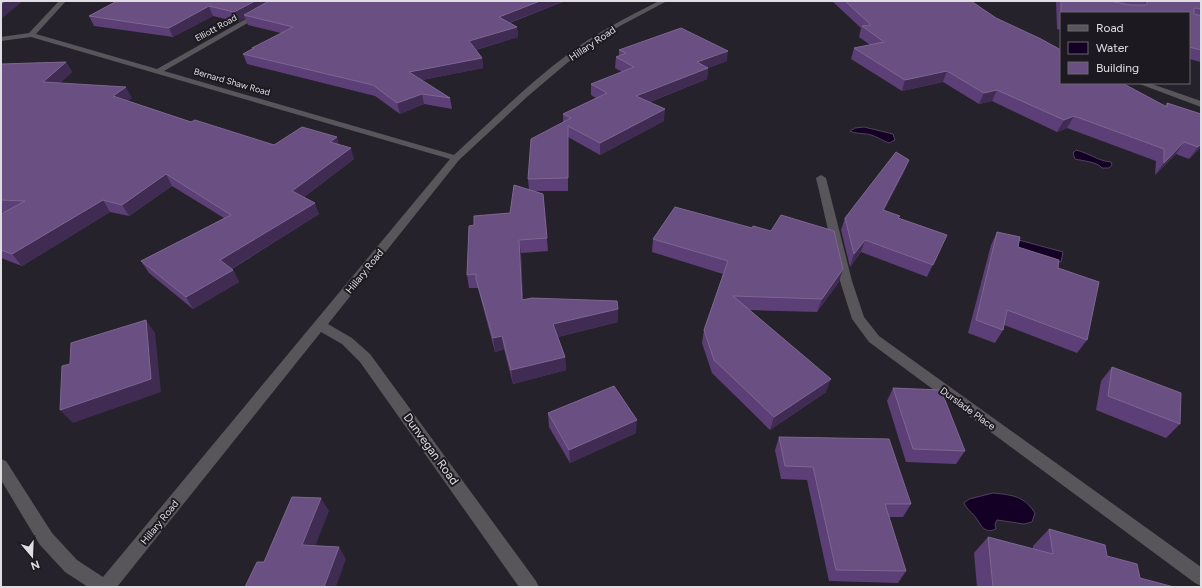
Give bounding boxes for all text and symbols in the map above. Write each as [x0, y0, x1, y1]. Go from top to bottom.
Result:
street label: Elliott Road [193, 12, 239, 44]
legend [1060, 12, 1190, 84]
text: Road [1096, 21, 1124, 35]
street label: Hillary Road [566, 23, 618, 64]
text: Water [1096, 41, 1128, 55]
text: Building [1096, 61, 1139, 75]
street label: Bernard Shaw Road [193, 65, 271, 98]
street label: Hillary Road [343, 246, 386, 296]
street label: Durslade Place [937, 384, 998, 433]
street label: Dunvegan Road [400, 411, 462, 487]
street label: Hillary Road [138, 497, 181, 547]
north arrow [12, 536, 52, 576]
text: N [29, 557, 41, 573]

